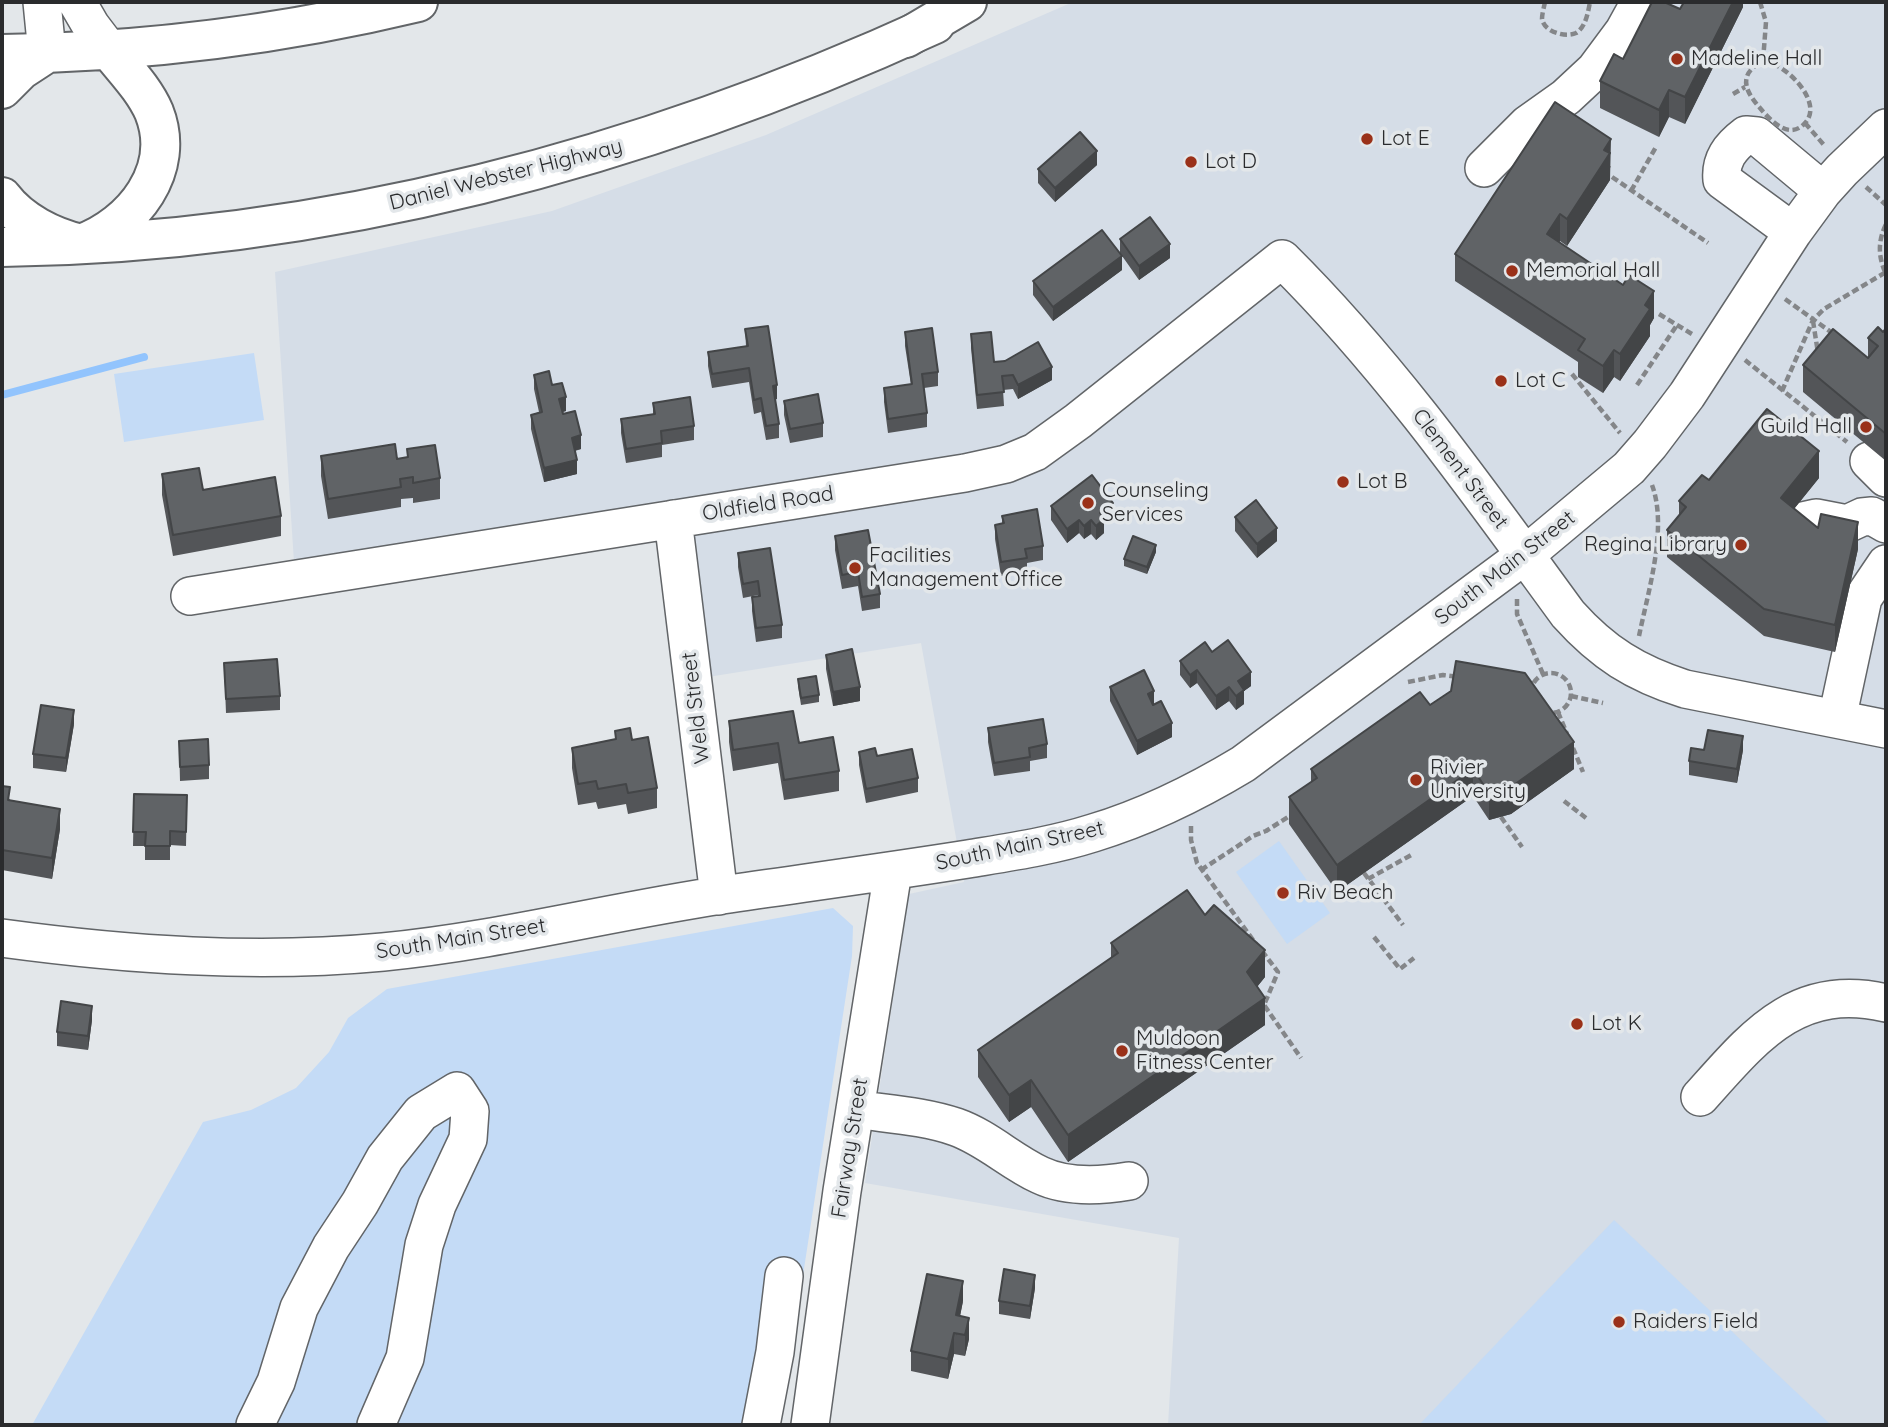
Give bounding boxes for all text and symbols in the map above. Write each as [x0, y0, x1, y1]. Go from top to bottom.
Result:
place label: Madeline Hall [1691, 46, 1822, 72]
marker: Madeline Hall [1669, 51, 1685, 67]
place label: Lot E [1381, 126, 1430, 152]
marker: Lot E [1359, 131, 1375, 147]
street label: Daniel Webster Highway [387, 134, 625, 216]
place label: Lot D [1205, 149, 1257, 175]
marker: Lot D [1183, 154, 1199, 170]
place label: Memorial Hall [1526, 258, 1660, 284]
marker: Memorial Hall [1504, 263, 1520, 279]
place label: Lot C [1515, 368, 1565, 394]
marker: Lot C [1493, 373, 1509, 389]
street label: Clement Street [1407, 404, 1513, 534]
place label: Guild Hall [1760, 414, 1852, 440]
marker: Guild Hall [1858, 419, 1874, 435]
place label: Lot B [1357, 469, 1407, 495]
marker: Lot B [1335, 474, 1351, 490]
place label: Counseling Services [1102, 478, 1209, 528]
street label: Oldfield Road [701, 481, 835, 527]
marker: Counseling Services [1080, 495, 1096, 511]
street label: South Main Street [1430, 505, 1580, 631]
place label: Regina Library [1584, 532, 1727, 558]
marker: Regina Library [1733, 537, 1749, 553]
place label: Facilities Management Office [869, 543, 1063, 593]
marker: Facilities Management Office [847, 560, 863, 576]
street label: Weld Street [677, 651, 715, 765]
place label: Rivier University [1430, 755, 1526, 805]
marker: Rivier University [1408, 772, 1424, 788]
street label: South Main Street [934, 816, 1106, 876]
place label: Riv Beach [1297, 880, 1394, 906]
marker: Riv Beach [1275, 885, 1291, 901]
street label: South Main Street [375, 913, 547, 965]
place label: Lot K [1591, 1011, 1642, 1037]
marker: Lot K [1569, 1016, 1585, 1032]
place label: Muldoon Fitness Center [1136, 1026, 1274, 1076]
marker: Muldoon Fitness Center [1114, 1043, 1130, 1059]
street label: Fairway Street [826, 1076, 874, 1220]
place label: Raiders Field [1633, 1309, 1758, 1335]
marker: Raiders Field [1611, 1314, 1627, 1330]

